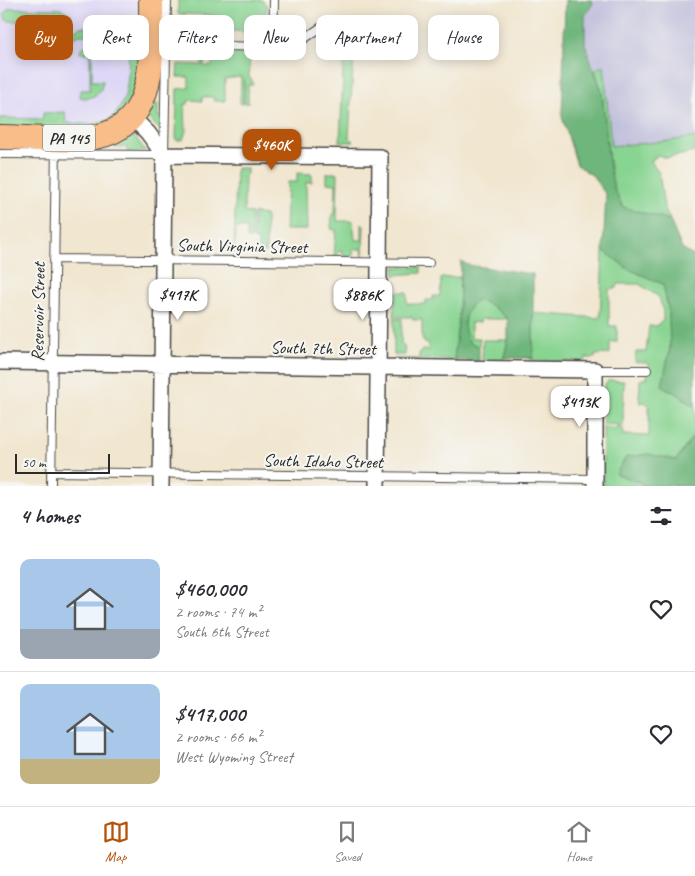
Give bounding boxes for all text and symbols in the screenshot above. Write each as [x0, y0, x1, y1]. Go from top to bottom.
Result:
chip: Buy [15, 15, 73, 60]
chip: Rent [83, 15, 149, 60]
chip: Filters [159, 15, 234, 60]
chip: New [244, 15, 306, 60]
chip: Apartment [316, 15, 418, 60]
chip: House [428, 15, 499, 60]
road number: PA 145 [43, 125, 95, 152]
pin: $460K [237, 128, 307, 171]
text: $460K [253, 135, 291, 155]
street label: South Virginia Street [176, 234, 310, 258]
street label: Reservoir Street [26, 260, 50, 362]
pin: $417K [143, 278, 213, 321]
pin: $886K [328, 278, 398, 321]
text: $417K [160, 285, 196, 305]
text: $886K [344, 285, 382, 305]
street label: South 7th Street [270, 336, 378, 360]
pin: $413K [545, 386, 615, 428]
text: $413K [562, 392, 598, 412]
street label: South Idaho Street [263, 449, 385, 473]
scale bar [15, 451, 110, 474]
text: 50 m [22, 454, 46, 471]
icon: filters [647, 502, 675, 530]
text: 4 homes [20, 503, 79, 529]
text: $460,000 [175, 576, 246, 602]
icon: home [60, 579, 120, 639]
icon: heart [647, 595, 675, 623]
text: 2 rooms · 74 m² [175, 602, 261, 622]
text: South 6th Street [175, 622, 269, 642]
text: $417,000 [175, 701, 245, 727]
icon: home [60, 704, 120, 764]
icon: heart [647, 720, 675, 748]
text: 2 rooms · 66 m² [175, 727, 261, 747]
text: West Wyoming Street [175, 747, 293, 767]
tab: Map [102, 818, 130, 865]
tab: Saved [333, 818, 361, 865]
tab: Home [565, 818, 593, 865]

